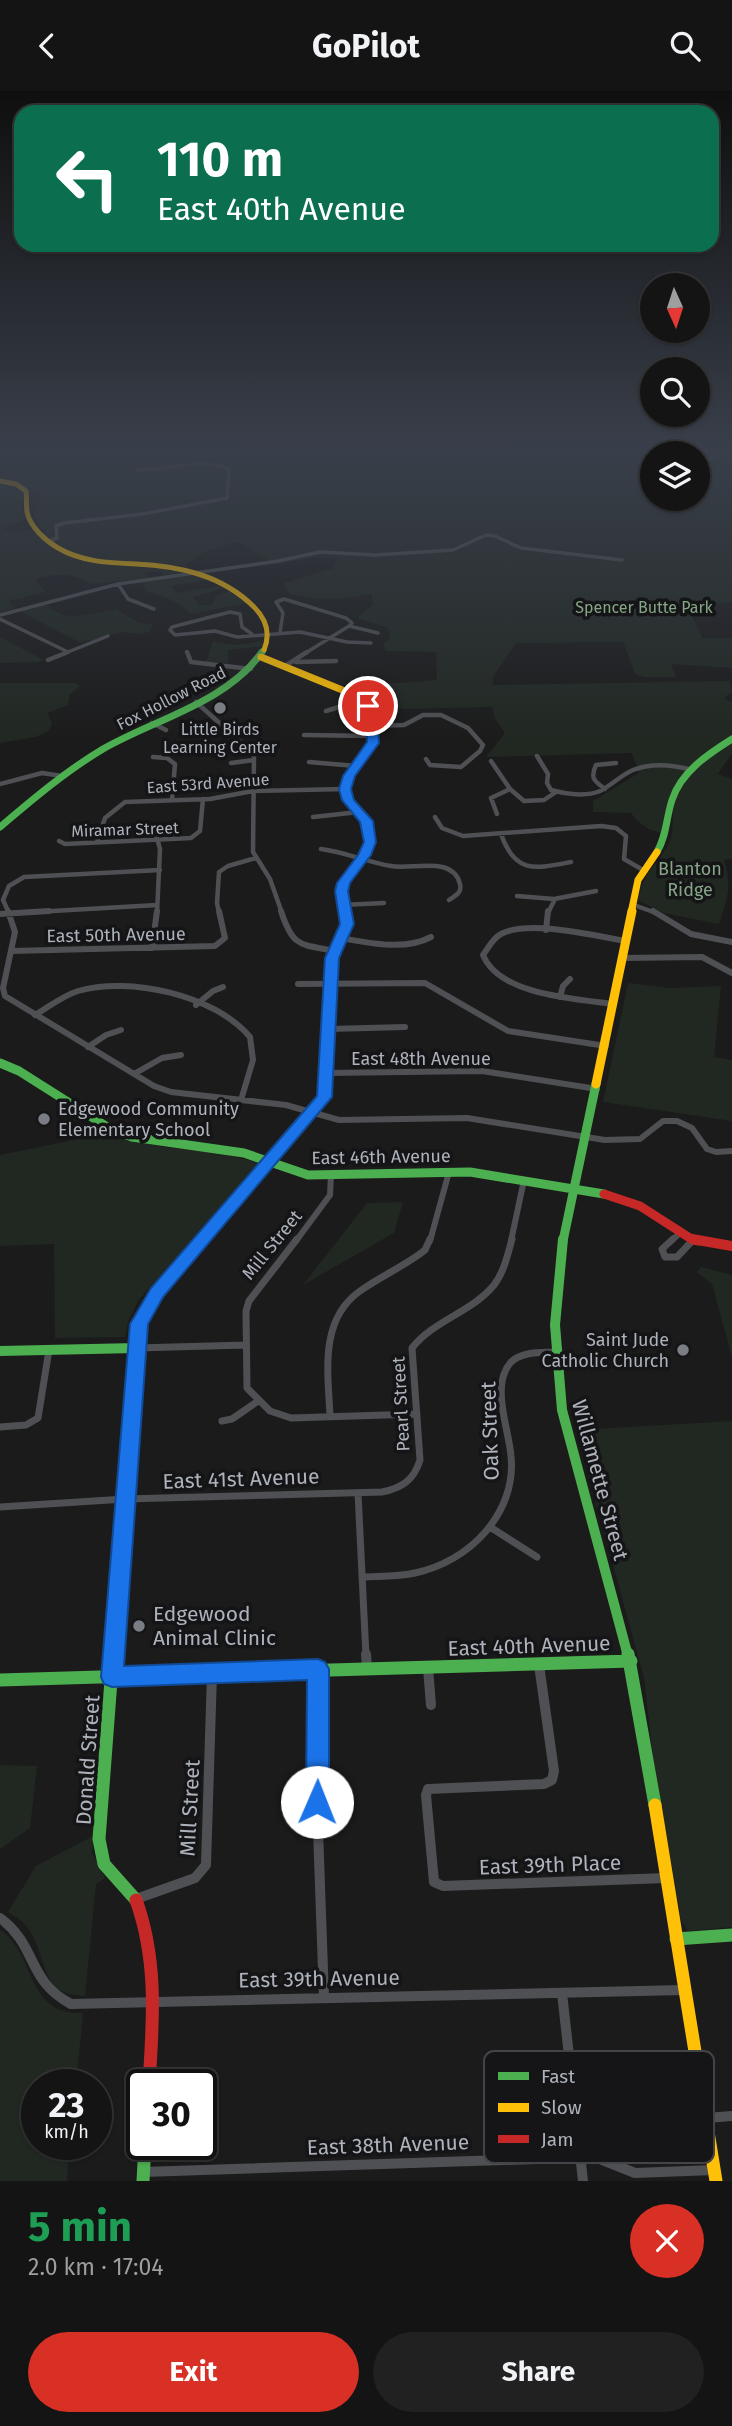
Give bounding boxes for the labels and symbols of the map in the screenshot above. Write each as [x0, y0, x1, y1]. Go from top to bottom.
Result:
north arrow [640, 273, 710, 343]
park label: Spencer Butte Park [575, 598, 714, 617]
street label: Fox Hollow Road [113, 663, 229, 734]
pin [338, 676, 398, 736]
marker: Little Birds Learning Center [212, 700, 228, 716]
place label: Little Birds Learning Center [163, 720, 278, 757]
street label: East 53rd Avenue [146, 770, 270, 797]
street label: Miramar Street [71, 818, 179, 841]
park label: Blanton Ridge [658, 858, 722, 901]
street label: East 50th Avenue [46, 923, 186, 947]
street label: East 48th Avenue [351, 1048, 491, 1070]
place label: Edgewood Community Elementary School [58, 1098, 239, 1141]
marker: Edgewood Community Elementary School [36, 1111, 52, 1127]
street label: East 46th Avenue [311, 1145, 451, 1169]
street label: Mill Street [237, 1205, 307, 1284]
place label: Saint Jude Catholic Church [542, 1329, 669, 1372]
marker: Saint Jude Catholic Church [675, 1342, 691, 1358]
street label: Pearl Street [387, 1355, 414, 1452]
street label: Oak Street [475, 1381, 505, 1481]
street label: Willamette Street [566, 1397, 634, 1564]
street label: East 41st Avenue [162, 1463, 320, 1495]
place label: Edgewood Animal Clinic [153, 1601, 276, 1651]
marker: Edgewood Animal Clinic [131, 1618, 147, 1634]
street label: East 40th Avenue [447, 1630, 611, 1662]
street label: Donald Street [70, 1694, 106, 1826]
street label: Mill Street [174, 1758, 206, 1857]
position arrow [280, 1765, 354, 1839]
street label: East 39th Place [478, 1850, 622, 1880]
street label: East 39th Avenue [238, 1965, 400, 1993]
legend [484, 2051, 714, 2163]
text: Fast [541, 2065, 575, 2088]
speed limit sign: 30 [126, 2069, 217, 2160]
text: Slow [541, 2096, 582, 2119]
text: Jam [541, 2128, 573, 2151]
street label: East 38th Avenue [306, 2129, 470, 2161]

